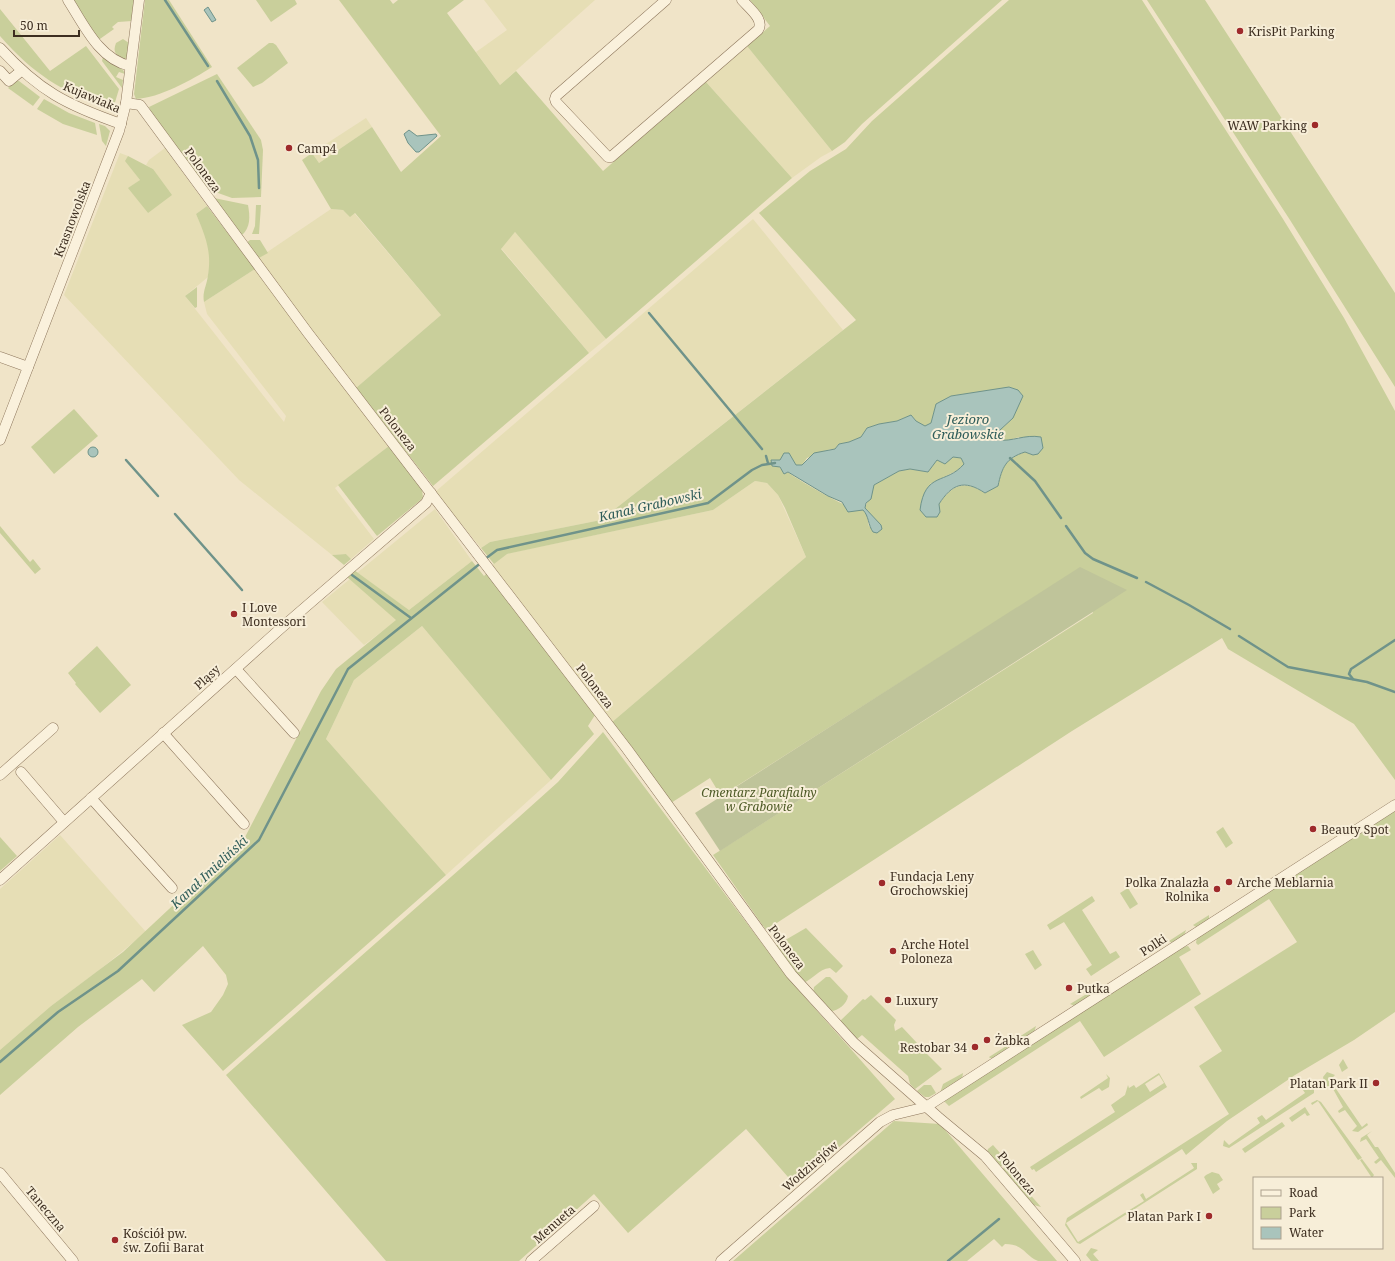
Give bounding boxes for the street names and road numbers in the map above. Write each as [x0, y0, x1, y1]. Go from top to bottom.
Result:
street label: Kujawiaka [61, 77, 124, 117]
street label: Poloneza [181, 144, 225, 196]
street label: Krasnowolska [50, 178, 95, 260]
street label: Poloneza [375, 403, 421, 455]
street label: Poloneza [572, 660, 618, 712]
street label: Pląsy [190, 661, 224, 693]
street label: Poloneza [765, 921, 810, 973]
street label: Polki [1136, 930, 1170, 960]
street label: Wodzirejów [778, 1137, 842, 1195]
street label: Poloneza [994, 1148, 1040, 1199]
street label: Taneczna [22, 1183, 70, 1236]
street label: Menueta [529, 1201, 579, 1247]

